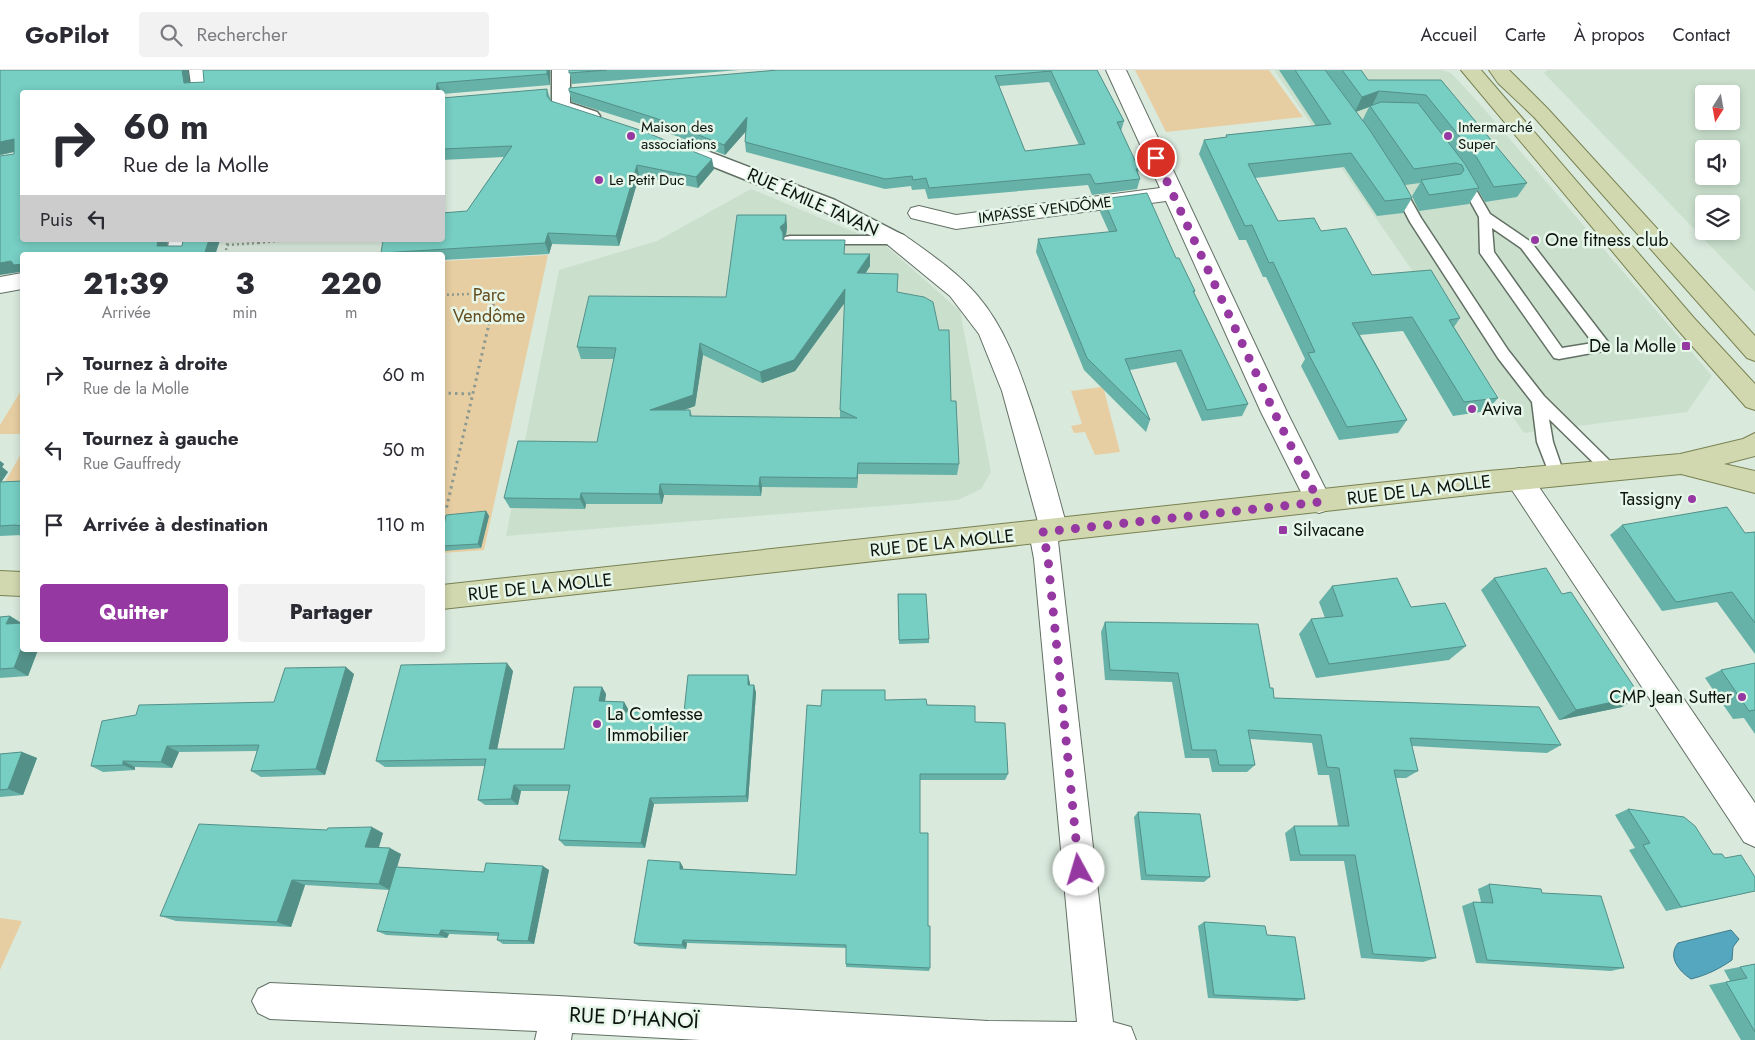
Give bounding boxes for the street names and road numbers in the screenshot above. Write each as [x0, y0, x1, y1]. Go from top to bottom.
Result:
street label: RUE ÉMILE TAVAN [743, 161, 883, 243]
street label: IMPASSE VENDÔME [977, 191, 1113, 229]
street label: RUE DE LA MOLLE [1345, 468, 1493, 512]
street label: RUE DE LA MOLLE [869, 522, 1015, 564]
street label: RUE DE LA MOLLE [467, 566, 613, 608]
street label: RUE D'HANOÏ [568, 1000, 701, 1036]

